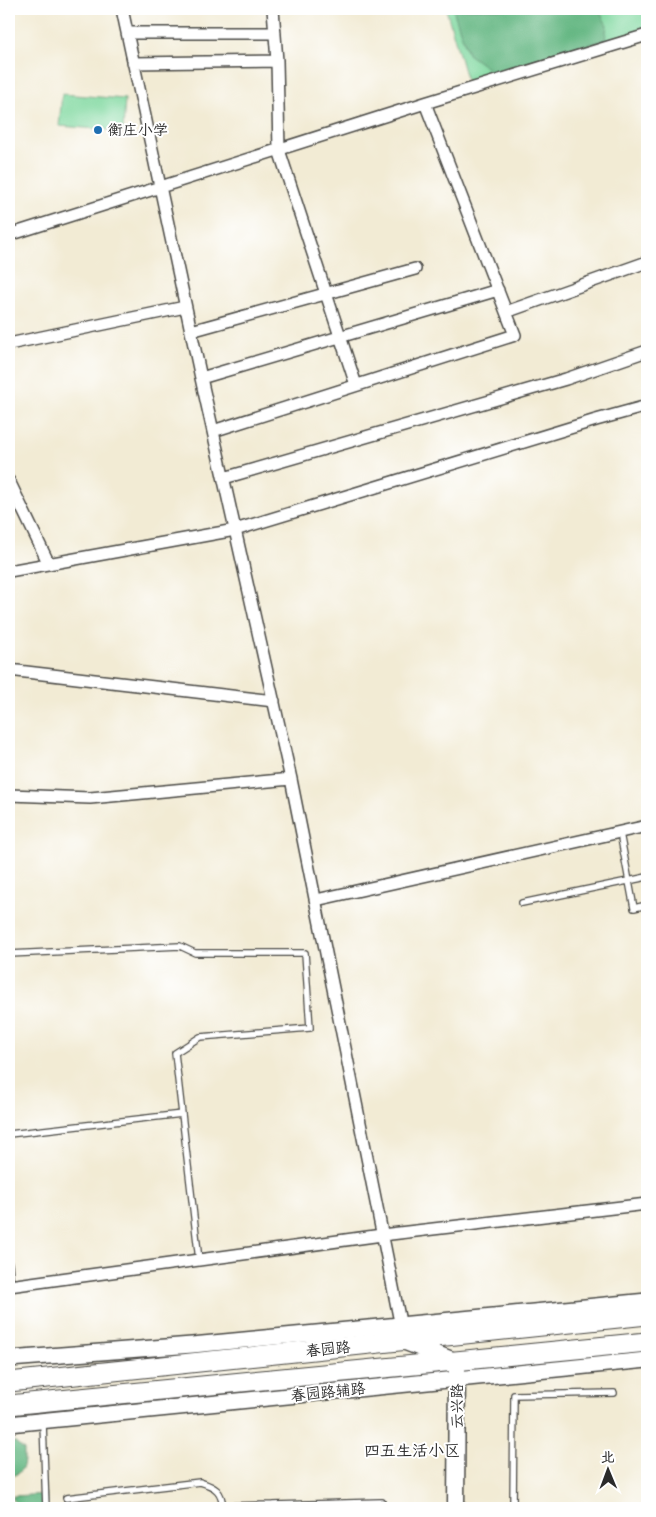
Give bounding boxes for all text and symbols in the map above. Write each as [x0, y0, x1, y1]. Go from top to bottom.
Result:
place label: 衡庄小学 [108, 119, 168, 143]
marker: 衡庄小学 [92, 124, 104, 136]
street label: 春园路 [304, 1336, 352, 1364]
street label: 春园路辅路 [290, 1377, 367, 1409]
street label: 云兴路 [446, 1383, 470, 1429]
district label: 四五生活小区 [364, 1439, 460, 1464]
north arrow [584, 1444, 634, 1494]
text: 北 [601, 1447, 615, 1469]

